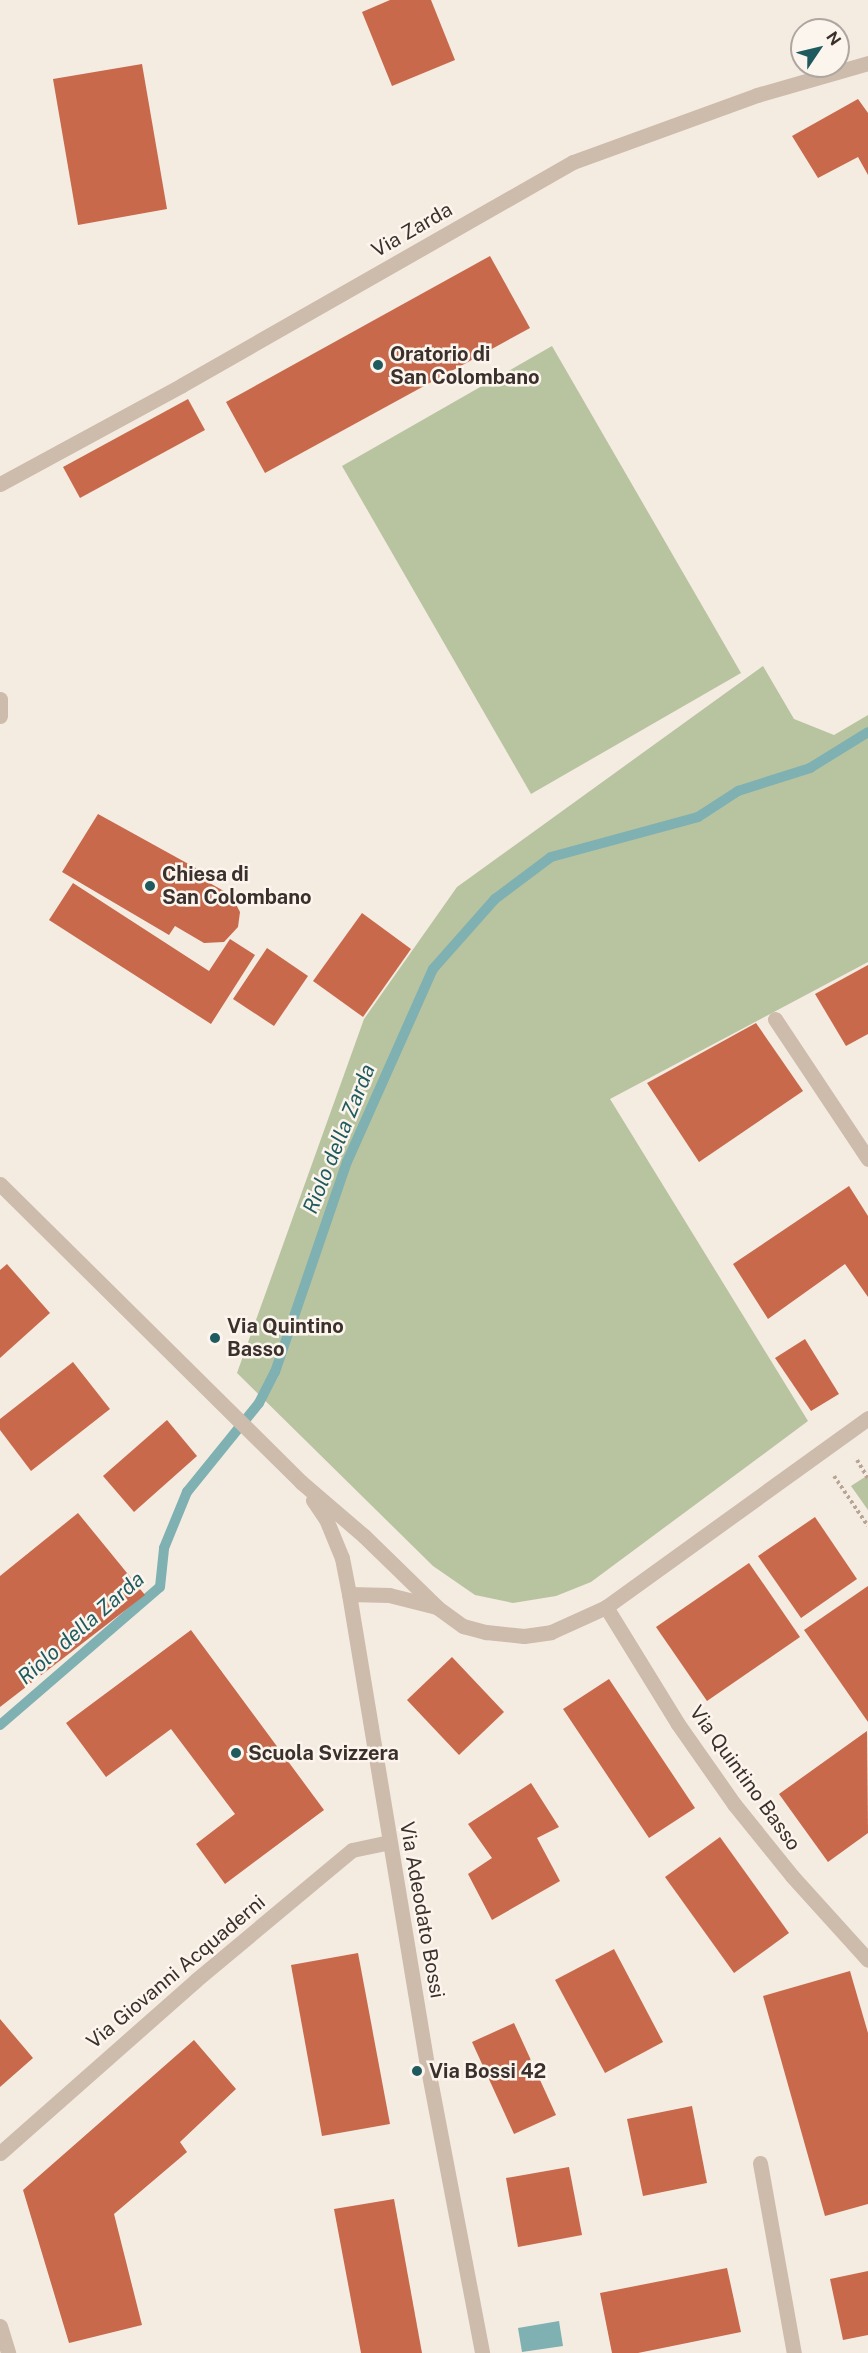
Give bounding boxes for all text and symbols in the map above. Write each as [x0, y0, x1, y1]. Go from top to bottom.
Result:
north arrow [790, 18, 850, 78]
text: N [822, 28, 845, 49]
street label: Via Zarda [368, 197, 456, 263]
place label: Oratorio di San Colombano [390, 342, 540, 389]
marker: Oratorio di San Colombano [371, 358, 385, 372]
place label: Chiesa di San Colombano [162, 862, 312, 909]
marker: Chiesa di San Colombano [143, 879, 157, 893]
water label: Riolo della Zarda [297, 1060, 381, 1218]
place label: Via Quintino Basso [227, 1314, 344, 1361]
marker: Via Quintino Basso [208, 1331, 222, 1345]
water label: Riolo della Zarda [13, 1566, 149, 1690]
street label: Via Quintino Basso [684, 1701, 806, 1855]
place label: Scuola Svizzera [248, 1741, 399, 1765]
marker: Scuola Svizzera [229, 1746, 243, 1760]
street label: Via Adeodato Bossi [395, 1820, 449, 2000]
street label: Via Giovanni Acquaderni [82, 1890, 270, 2054]
place label: Via Bossi 42 [429, 2059, 546, 2083]
marker: Via Bossi 42 [410, 2064, 424, 2078]

